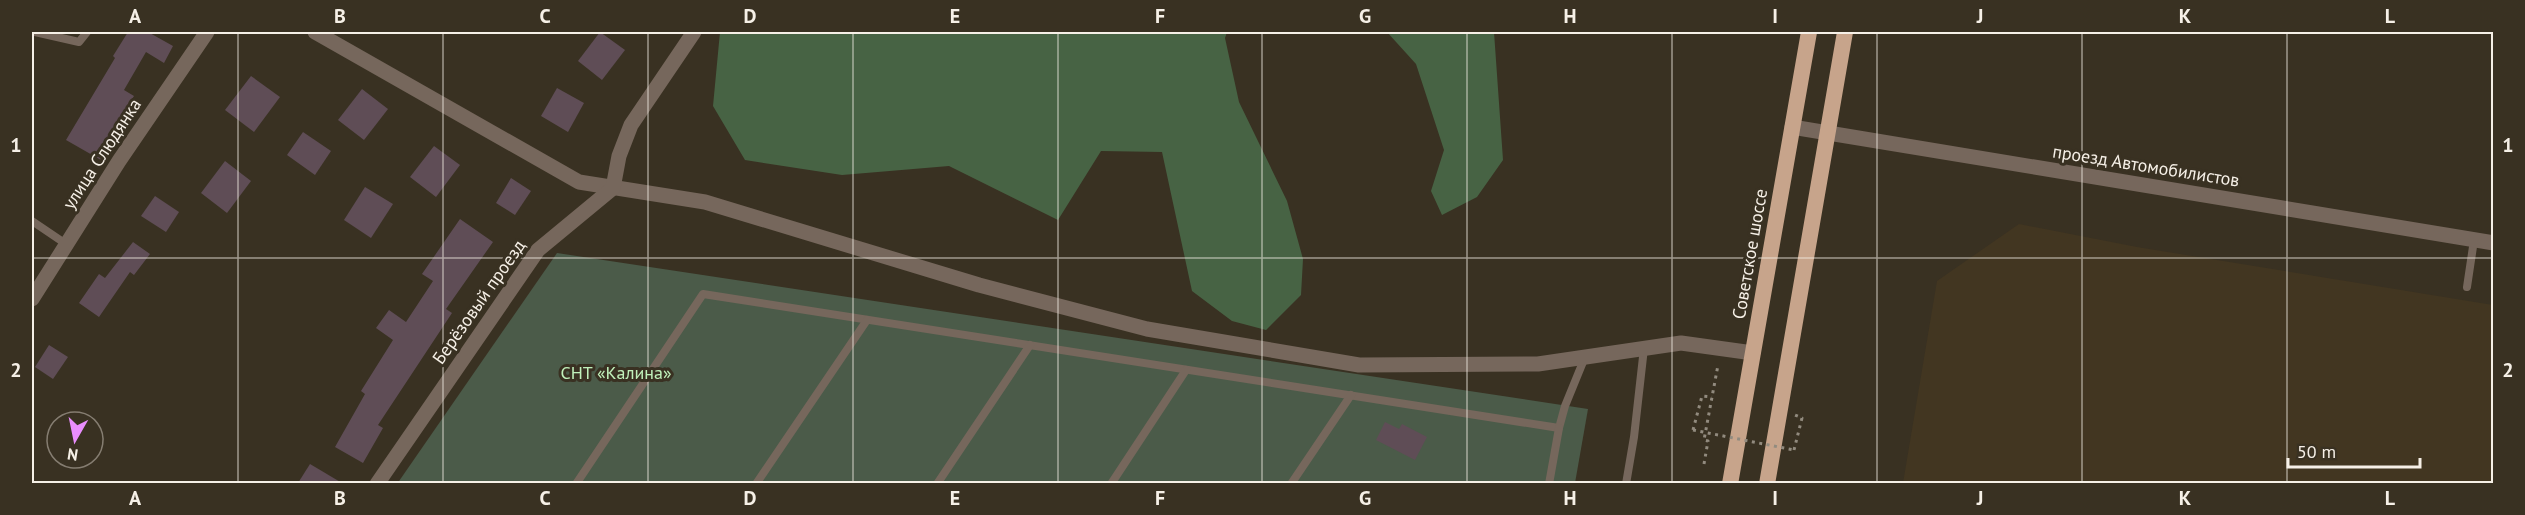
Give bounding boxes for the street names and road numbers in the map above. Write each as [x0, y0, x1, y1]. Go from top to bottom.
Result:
street label: улица Слюдянка [57, 94, 146, 214]
street label: проезд Автомобилистов [2051, 139, 2241, 192]
street label: Советское шоссе [1727, 187, 1772, 321]
street label: Берёзовый проезд [427, 235, 530, 368]

